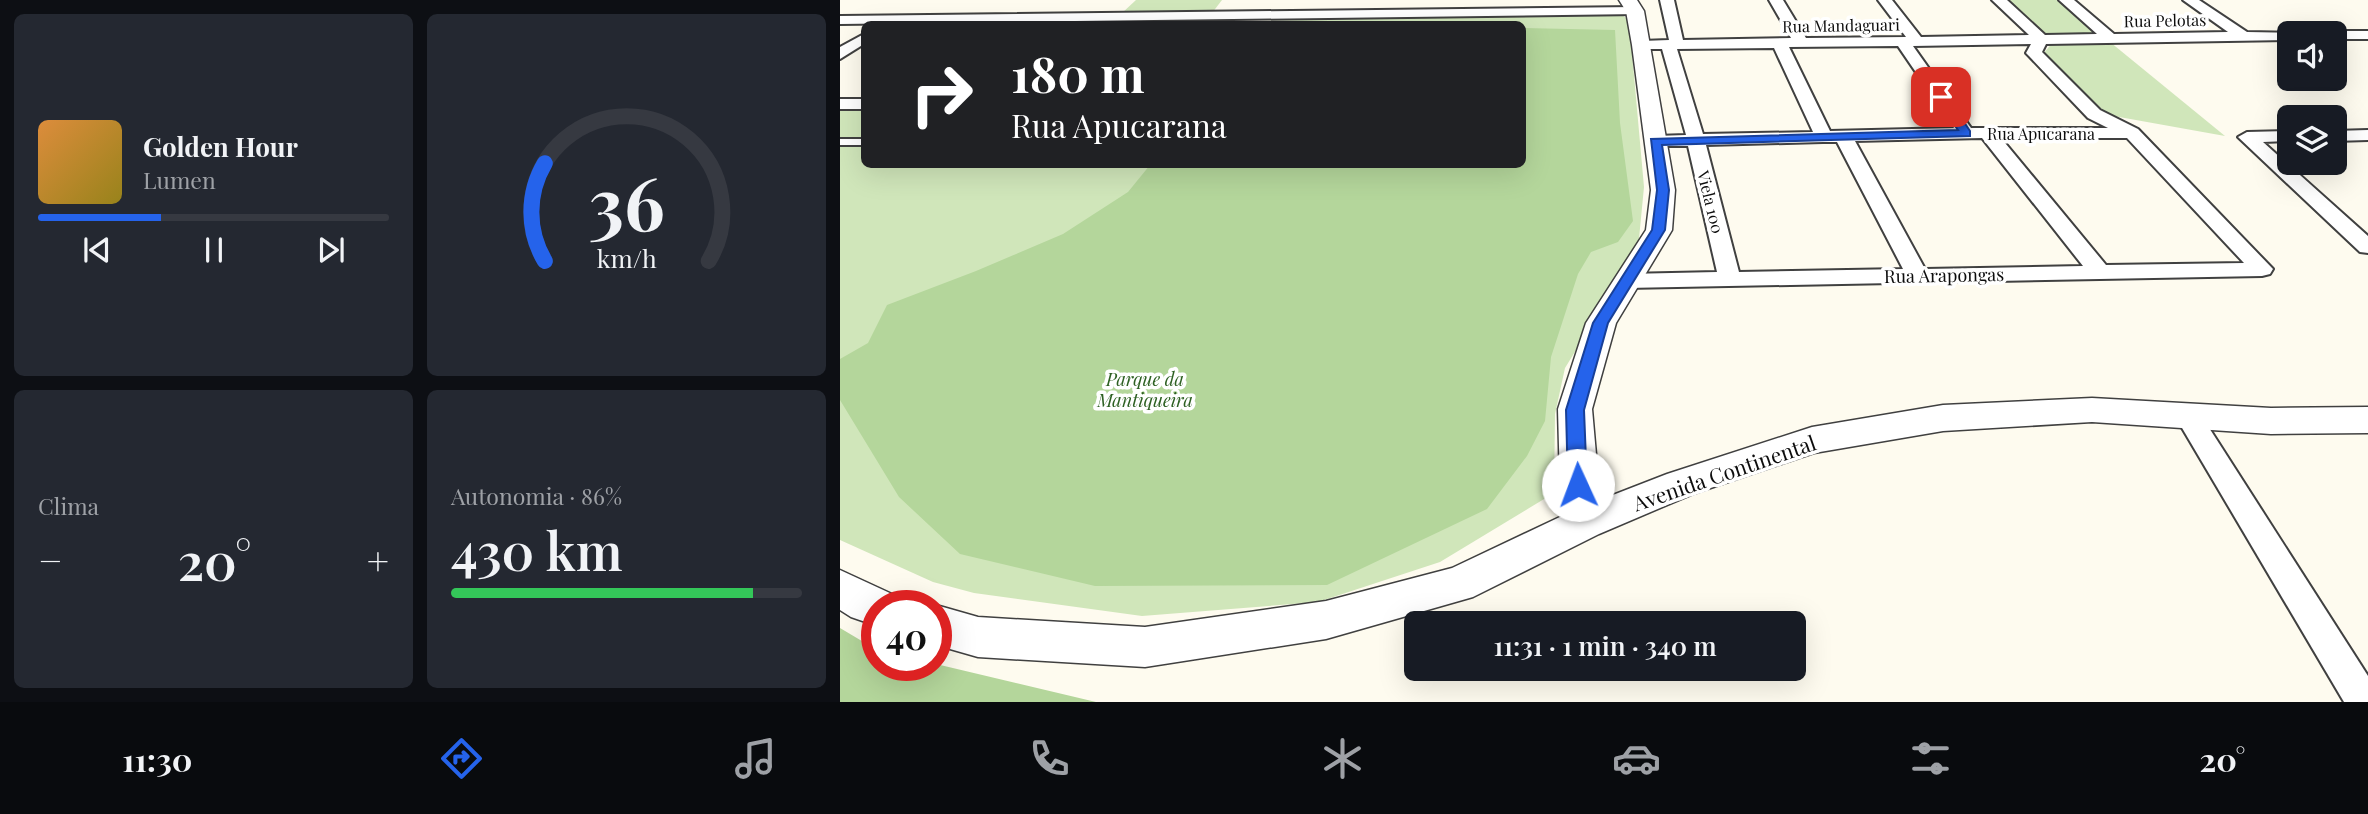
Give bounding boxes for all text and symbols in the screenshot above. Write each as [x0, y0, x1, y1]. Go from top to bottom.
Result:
street label: Rua Pelotas [2123, 9, 2207, 31]
street label: Rua Mandaguari [1782, 13, 1900, 37]
map controls [2277, 21, 2347, 175]
button: sound [2277, 21, 2347, 91]
text: 180 m [1011, 40, 1145, 105]
icon: right [896, 49, 987, 140]
pin [1911, 67, 1971, 127]
icon: arrive [1922, 78, 1960, 116]
text: Rua Apucarana [1011, 103, 1227, 146]
button: layers [2277, 105, 2347, 175]
street label: Rua Apucarana [1987, 123, 2095, 144]
text: Golden Hour [143, 129, 298, 164]
text: 36 [588, 152, 665, 249]
text: Lumen [143, 164, 216, 195]
street label: Viela 100 [1693, 168, 1729, 236]
icon: previous [78, 231, 116, 269]
icon: pause [195, 231, 233, 269]
icon: next [312, 231, 350, 269]
text: km/h [597, 241, 657, 274]
street label: Rua Arapongas [1884, 262, 2004, 288]
park label: Parque da Mantiqueira [1096, 367, 1193, 412]
street label: Avenida Continental [1628, 428, 1819, 517]
position arrow [1541, 448, 1615, 522]
text: Autonomia · 86% [451, 480, 622, 511]
text: Clima [38, 490, 99, 521]
text: 430 km [451, 515, 622, 584]
text: 20° [178, 525, 252, 594]
text: − [38, 534, 63, 585]
text: + [367, 534, 389, 585]
speed limit sign: 40 [861, 590, 952, 681]
text: 11:31 · 1 min · 340 m [1493, 628, 1717, 663]
icon: directions [437, 734, 486, 783]
icon: music [731, 734, 780, 783]
icon: phone [1025, 734, 1074, 783]
icon: climate [1318, 734, 1367, 783]
icon: car [1612, 734, 1661, 783]
icon: filters [1906, 734, 1955, 783]
text: 11:30 [122, 737, 192, 780]
text: 20° [2199, 737, 2246, 780]

